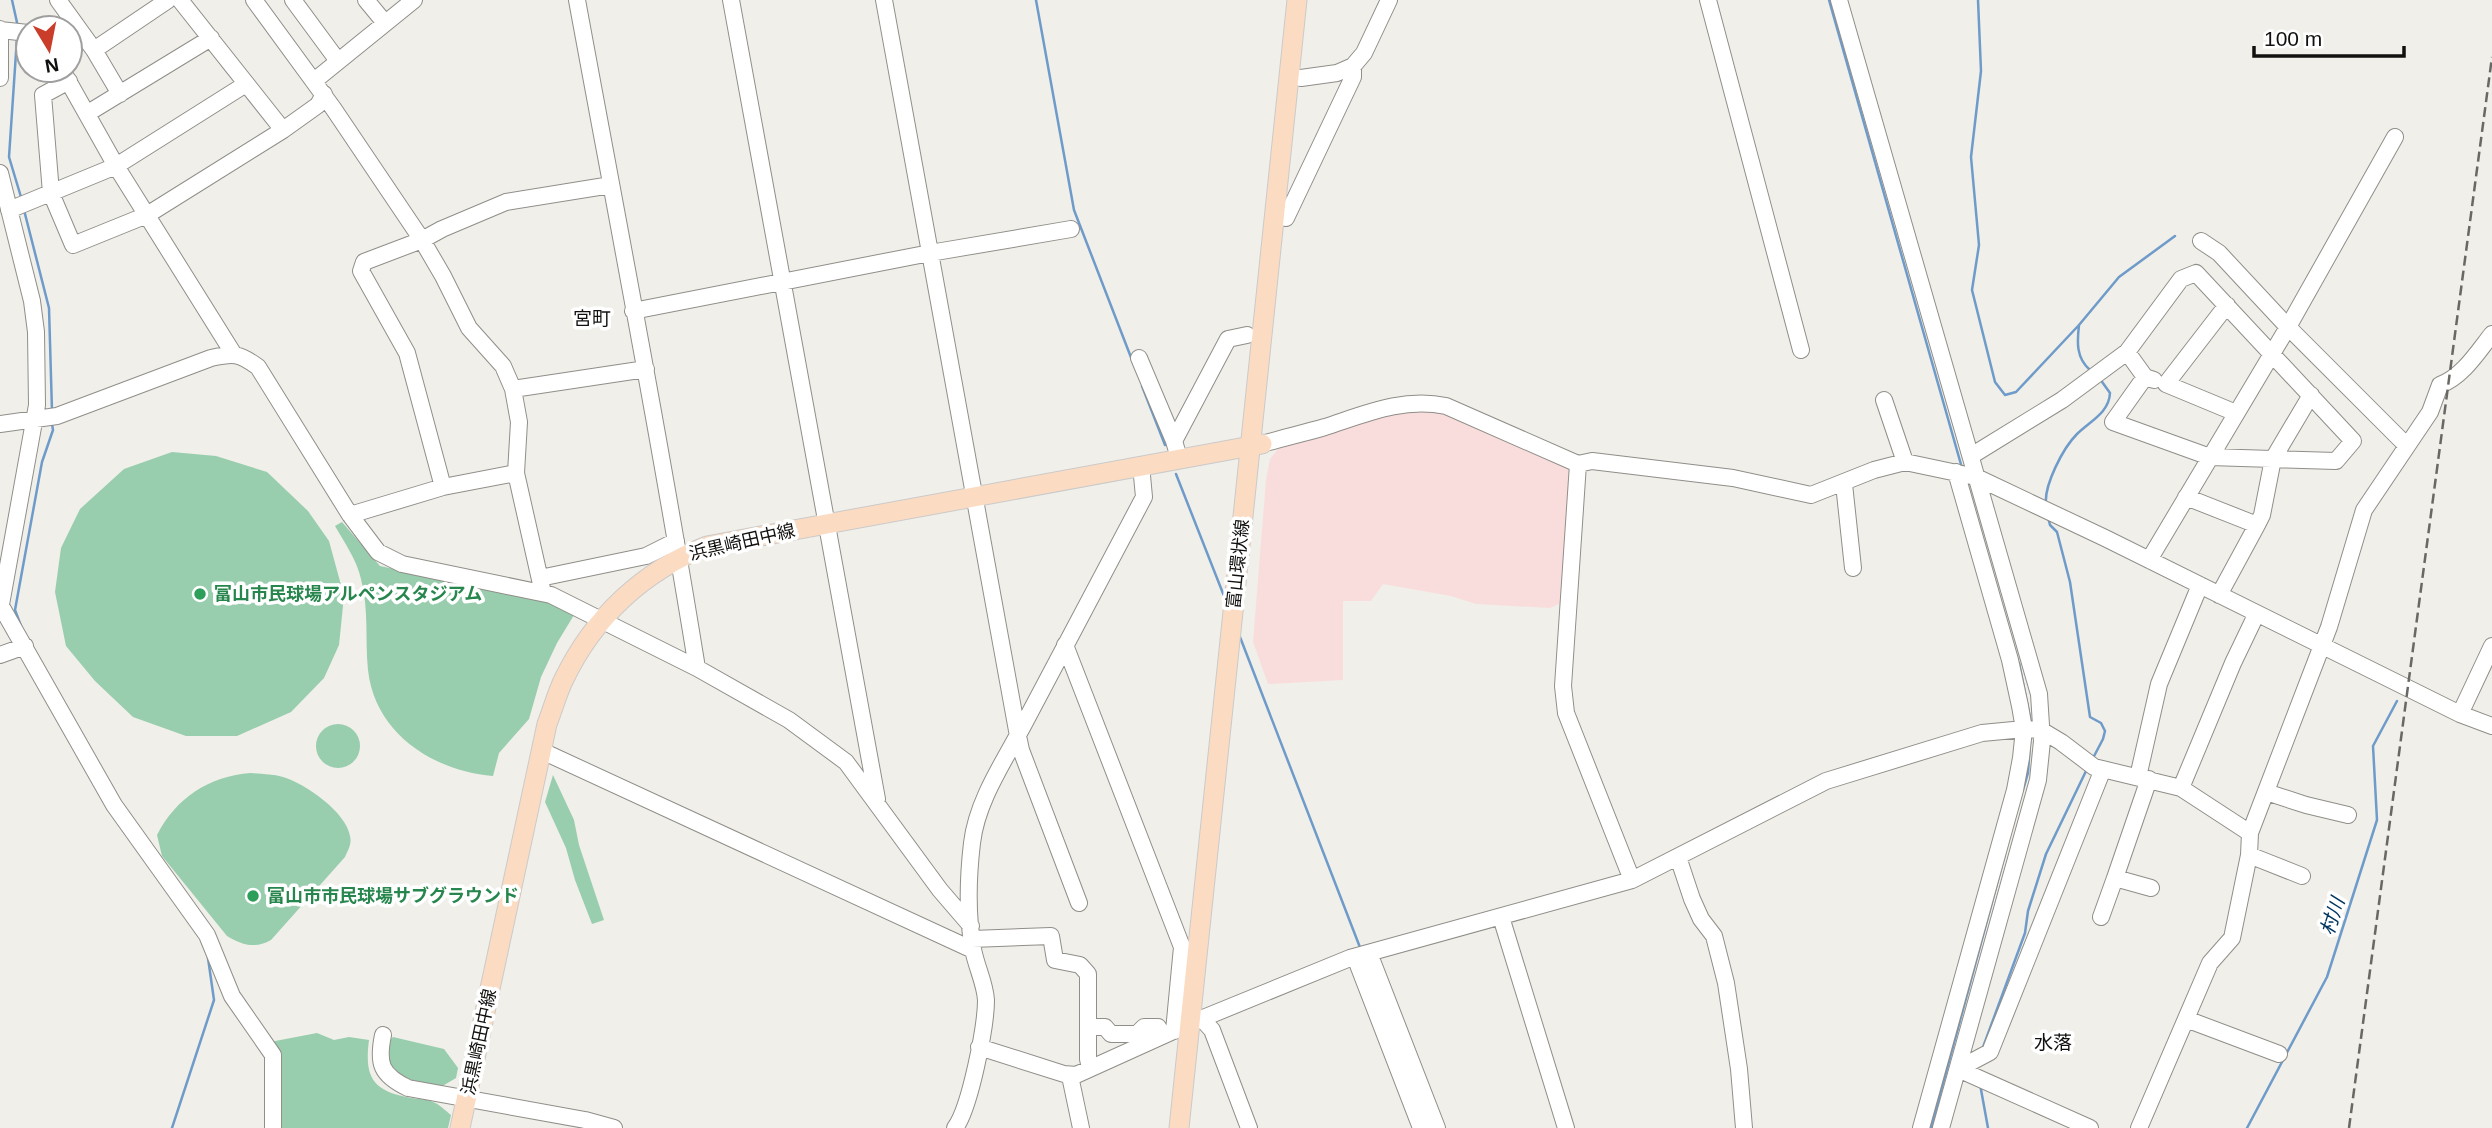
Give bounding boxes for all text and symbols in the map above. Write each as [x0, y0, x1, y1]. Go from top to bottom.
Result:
north arrow [14, 14, 84, 84]
scale bar [2254, 14, 2404, 58]
text: 100 m [2264, 27, 2322, 50]
text: N [43, 54, 60, 77]
district label: 宮町 [573, 308, 611, 329]
street label: 富山環状線 [1223, 518, 1253, 610]
street label: 浜黒崎田中線 [687, 520, 797, 564]
place label: 富山市民球場アルペンスタジアム [214, 584, 482, 604]
marker: 富山市民球場アルペンスタジアム [192, 586, 208, 602]
place label: 富山市市民球場サブグラウンド [267, 886, 519, 906]
marker: 富山市市民球場サブグラウンド [245, 888, 261, 904]
water label: 村川 [2317, 893, 2349, 937]
street label: 浜黒崎田中線 [458, 987, 500, 1097]
district label: 水落 [2034, 1032, 2072, 1053]

